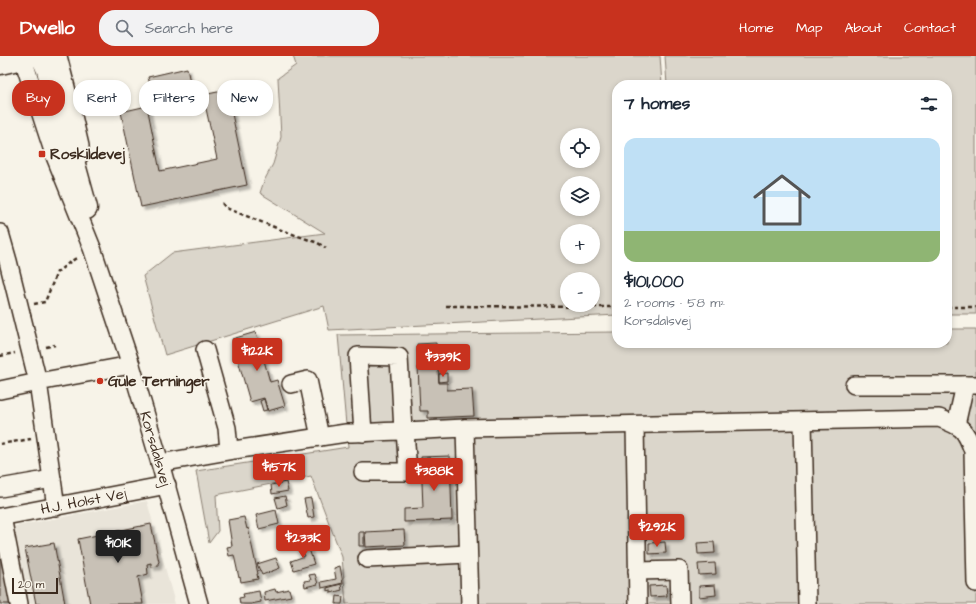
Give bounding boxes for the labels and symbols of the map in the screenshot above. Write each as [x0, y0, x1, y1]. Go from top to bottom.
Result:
place label: Roskildevej [50, 144, 125, 165]
marker: Roskildevej [37, 149, 47, 159]
pin: $122K [229, 338, 285, 372]
pin: $339K [415, 344, 471, 378]
place label: Gule Terninger [108, 371, 210, 394]
marker: Gule Terninger [95, 376, 105, 386]
street label: Korsdalsvej [135, 409, 176, 489]
pin: $157K [251, 454, 307, 488]
pin: $388K [406, 458, 462, 492]
street label: H.J. Holst Vej [39, 482, 129, 520]
pin: $292K [629, 514, 685, 548]
pin: $233K [275, 525, 331, 559]
pin: $101K [90, 530, 146, 564]
scale bar [12, 576, 58, 595]

